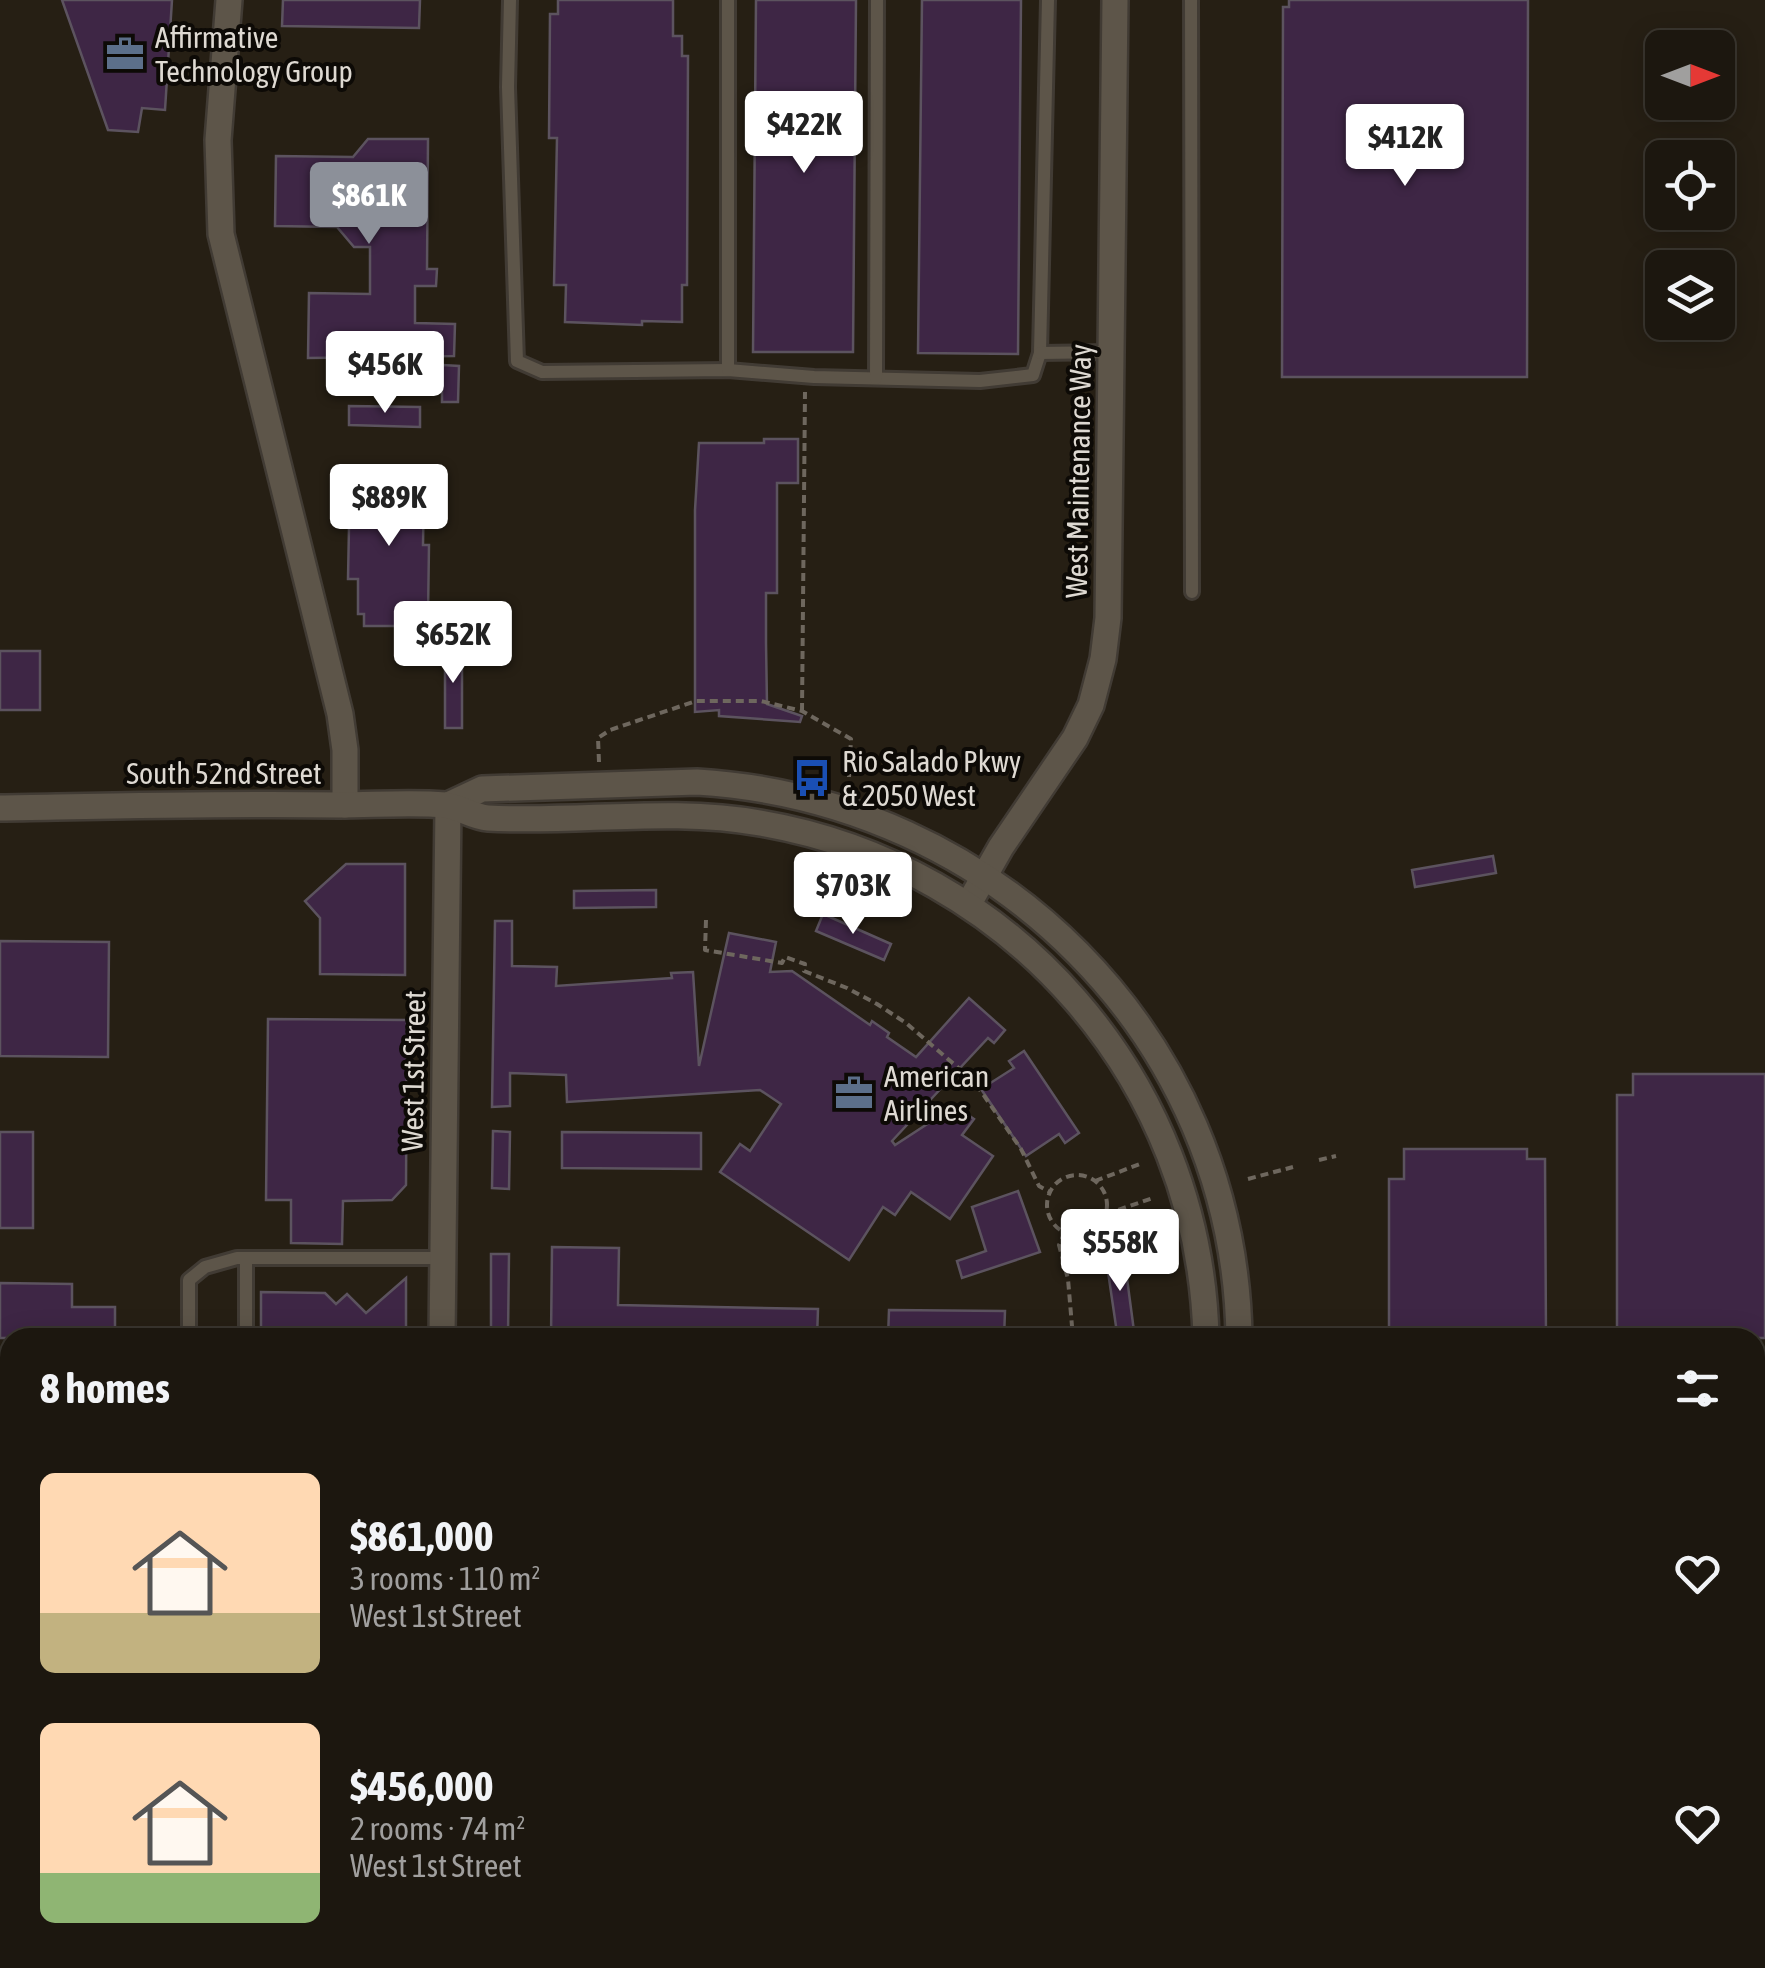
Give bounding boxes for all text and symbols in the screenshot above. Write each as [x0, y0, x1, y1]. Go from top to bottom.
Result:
place label: Affirmative Technology Group [155, 20, 353, 88]
north arrow [1645, 30, 1735, 120]
map controls [1645, 30, 1735, 340]
office icon: Affirmative Technology Group [104, 33, 146, 75]
pin: $422K [734, 91, 874, 176]
pin: $412K [1335, 104, 1475, 189]
text: $422K [767, 105, 841, 142]
text: $412K [1368, 118, 1442, 155]
button: locate [1645, 140, 1735, 230]
pin: $861K [299, 162, 439, 247]
text: $861K [332, 176, 406, 213]
button: layers [1645, 250, 1735, 340]
pin: $456K [315, 331, 455, 416]
street label: West Maintenance Way [1059, 344, 1097, 598]
text: $456K [348, 345, 422, 382]
pin: $889K [319, 464, 459, 549]
text: $889K [352, 478, 426, 515]
pin: $652K [383, 601, 523, 686]
text: $652K [416, 615, 490, 652]
place label: Rio Salado Pkwy & 2050 West [842, 744, 1021, 812]
street label: South 52nd Street [126, 756, 322, 790]
bus stop icon: Rio Salado Pkwy & 2050 West [791, 757, 833, 799]
pin: $703K [783, 852, 923, 937]
text: $703K [816, 866, 890, 903]
street label: West 1st Street [395, 990, 431, 1152]
place label: American Airlines [884, 1059, 989, 1127]
office icon: American Airlines [833, 1072, 875, 1114]
pin: $558K [1050, 1209, 1190, 1294]
text: $558K [1083, 1223, 1157, 1260]
icon: filters [1670, 1361, 1725, 1416]
text: 8 homes [40, 1364, 170, 1412]
text: $861,000 [350, 1512, 494, 1560]
icon: home [120, 1513, 240, 1633]
icon: heart [1670, 1546, 1725, 1601]
text: 3 rooms · 110 m² [350, 1560, 540, 1597]
text: West 1st Street [350, 1597, 522, 1634]
text: $456,000 [350, 1762, 494, 1810]
icon: home [120, 1763, 240, 1883]
icon: heart [1670, 1796, 1725, 1851]
text: 2 rooms · 74 m² [350, 1810, 525, 1847]
text: West 1st Street [350, 1847, 522, 1884]

